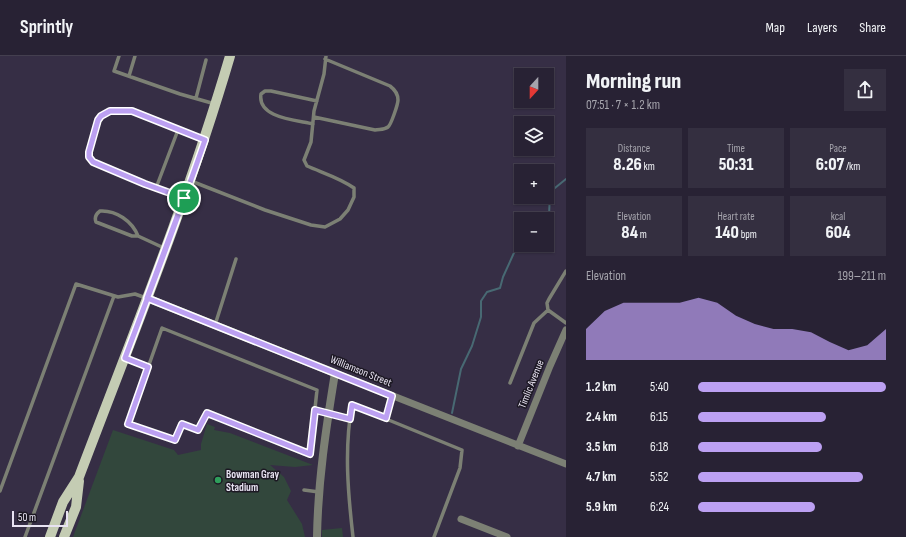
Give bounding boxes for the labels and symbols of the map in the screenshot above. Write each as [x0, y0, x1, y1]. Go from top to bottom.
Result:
north arrow [514, 68, 554, 108]
pin [167, 181, 201, 215]
street label: Williamson Street [328, 353, 394, 389]
street label: Timlic Avenue [515, 358, 547, 410]
place label: Bowman Gray Stadium [226, 468, 279, 494]
marker: Bowman Gray Stadium [213, 475, 223, 485]
scale bar [12, 509, 68, 528]

